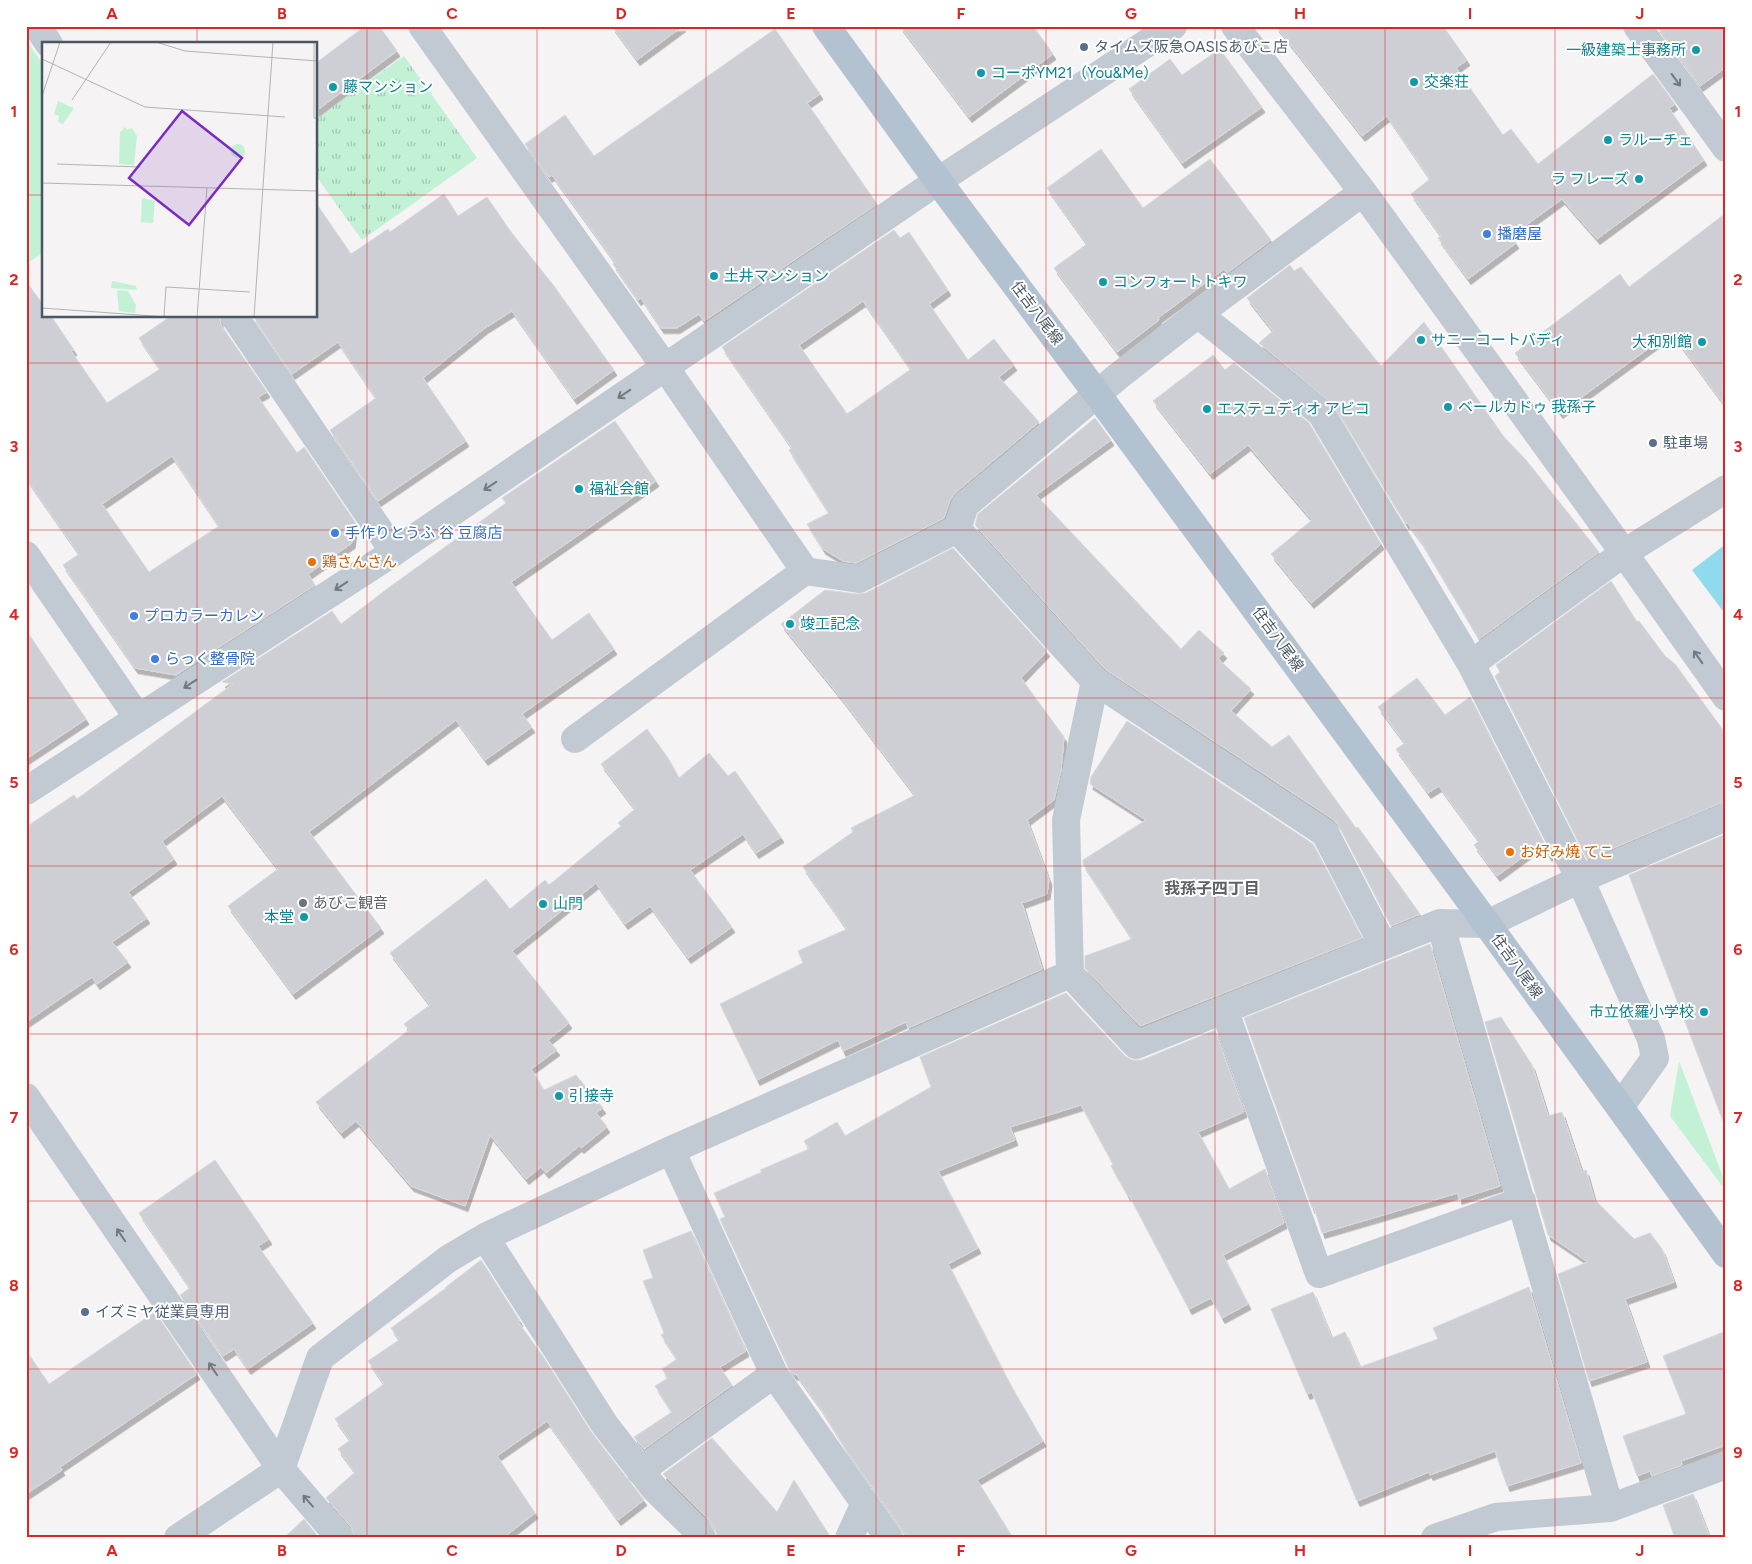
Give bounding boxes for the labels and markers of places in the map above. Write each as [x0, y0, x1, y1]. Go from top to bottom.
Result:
place label: タイムズ阪急OASISあびこ店 [1094, 38, 1288, 56]
marker: タイムズ阪急OASISあびこ店 [1078, 41, 1090, 53]
place label: 一級建築士事務所 [1566, 41, 1686, 59]
marker: 一級建築士事務所 [1690, 44, 1702, 56]
place label: コーポYM21（You&Me） [991, 64, 1158, 82]
marker: コーポYM21（You&Me） [975, 67, 987, 79]
place label: 交楽荘 [1424, 73, 1469, 91]
marker: 交楽荘 [1408, 76, 1420, 88]
place label: 藤マンション [343, 78, 433, 96]
marker: 藤マンション [327, 81, 339, 93]
place label: ラルーチェ [1618, 131, 1693, 149]
marker: ラルーチェ [1602, 134, 1614, 146]
place label: ラ フレーズ [1551, 170, 1629, 188]
marker: ラ フレーズ [1633, 173, 1645, 185]
place label: 播磨屋 [1497, 225, 1542, 243]
marker: 播磨屋 [1481, 228, 1493, 240]
place label: 土井マンション [724, 267, 829, 285]
marker: 土井マンション [708, 270, 720, 282]
place label: コンフォートトキワ [1113, 273, 1248, 291]
marker: コンフォートトキワ [1097, 276, 1109, 288]
place label: サニーコートバディ [1431, 331, 1565, 349]
place label: 大和別館 [1632, 333, 1692, 351]
marker: サニーコートバディ [1415, 334, 1427, 346]
marker: 大和別館 [1696, 336, 1708, 348]
place label: ベールカドゥ 我孫子 [1458, 398, 1596, 416]
place label: エステュディオ アビコ [1217, 400, 1370, 418]
marker: ベールカドゥ 我孫子 [1442, 401, 1454, 413]
marker: エステュディオ アビコ [1201, 403, 1213, 415]
place label: 駐車場 [1663, 434, 1708, 452]
marker: 駐車場 [1647, 437, 1659, 449]
place label: 福祉会館 [589, 480, 649, 498]
marker: 福祉会館 [573, 483, 585, 495]
place label: 手作りとうふ 谷 豆腐店 [345, 524, 502, 542]
marker: 手作りとうふ 谷 豆腐店 [329, 527, 341, 539]
place label: 鶏さんさん [322, 553, 397, 571]
marker: 鶏さんさん [306, 556, 318, 568]
place label: プロカラーカレン [144, 607, 264, 625]
marker: プロカラーカレン [128, 610, 140, 622]
place label: 竣工記念 [800, 615, 860, 633]
marker: 竣工記念 [784, 618, 796, 630]
place label: らっく整骨院 [165, 650, 255, 668]
marker: らっく整骨院 [149, 653, 161, 665]
place label: お好み焼 てこ [1520, 843, 1614, 861]
marker: お好み焼 てこ [1504, 846, 1516, 858]
place label: あびこ観音 [313, 894, 388, 912]
place label: 山門 [553, 895, 583, 913]
marker: あびこ観音 [297, 897, 309, 909]
marker: 山門 [537, 898, 549, 910]
place label: 本堂 [264, 908, 294, 926]
marker: 本堂 [298, 911, 310, 923]
place label: 市立依羅小学校 [1589, 1003, 1694, 1021]
marker: 市立依羅小学校 [1698, 1006, 1710, 1018]
place label: 引接寺 [569, 1087, 614, 1105]
marker: 引接寺 [553, 1090, 565, 1102]
place label: イズミヤ従業員専用 [95, 1303, 230, 1321]
marker: イズミヤ従業員専用 [79, 1306, 91, 1318]

